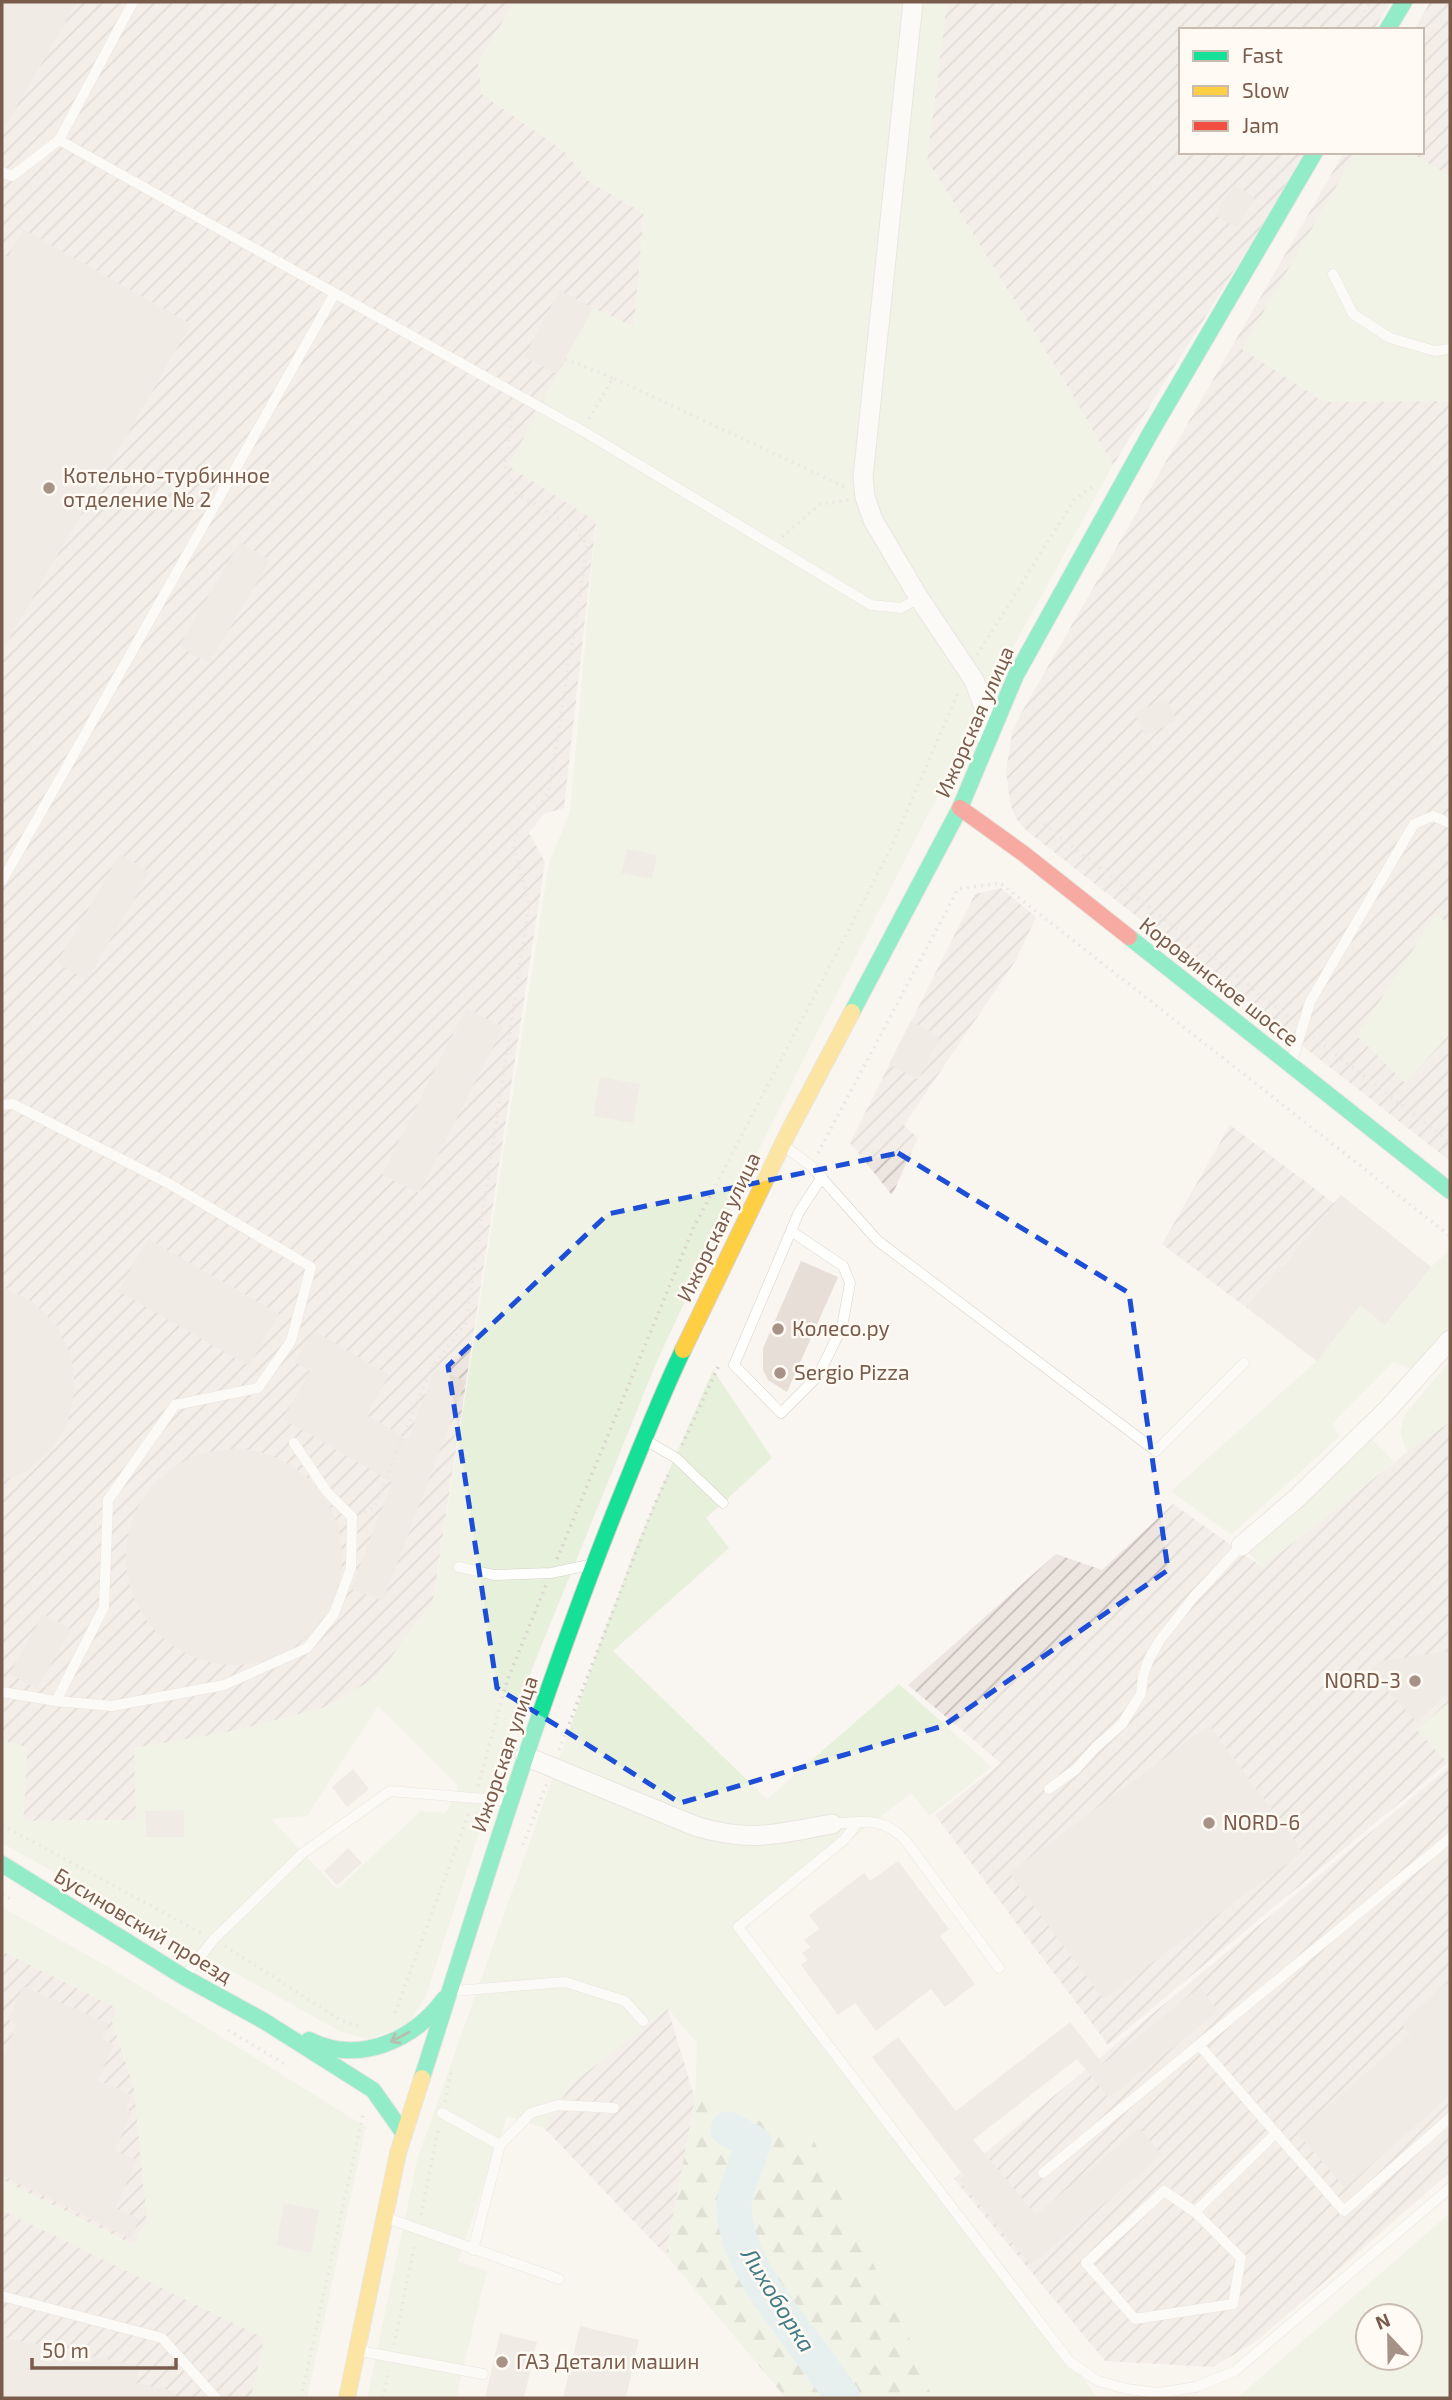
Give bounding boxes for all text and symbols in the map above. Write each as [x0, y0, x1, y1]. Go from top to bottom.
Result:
legend [1179, 28, 1424, 154]
text: Fast [1242, 42, 1283, 67]
text: Slow [1242, 77, 1289, 102]
text: Jam [1242, 112, 1279, 137]
place label: Котельно-турбинное отделение № 2 [63, 462, 270, 511]
marker: Котельно-турбинное отделение № 2 [41, 480, 57, 496]
street label: Ижорская улица [929, 642, 1019, 801]
street label: Коровинское шоссе [1135, 911, 1304, 1051]
street label: Ижорская улица [671, 1148, 766, 1306]
place label: Колесо.ру [792, 1315, 890, 1341]
marker: Колесо.ру [770, 1321, 786, 1337]
place label: Sergio Pizza [794, 1359, 909, 1384]
marker: Sergio Pizza [772, 1365, 788, 1381]
place label: NORD-3 [1324, 1667, 1401, 1692]
street label: Ижорская улица [465, 1672, 543, 1835]
marker: NORD-3 [1407, 1673, 1423, 1689]
place label: NORD-6 [1223, 1809, 1300, 1834]
marker: NORD-6 [1201, 1815, 1217, 1831]
street label: Бусиновский проезд [50, 1862, 237, 1989]
one-way arrow [391, 2031, 411, 2045]
water label: Лихоборка [735, 2241, 822, 2357]
north arrow [1354, 2302, 1424, 2372]
text: N [1372, 2308, 1393, 2334]
scale bar [32, 2326, 175, 2370]
text: 50 m [42, 2337, 89, 2362]
place label: ГАЗ Детали машин [516, 2348, 699, 2373]
marker: ГАЗ Детали машин [494, 2354, 510, 2370]

